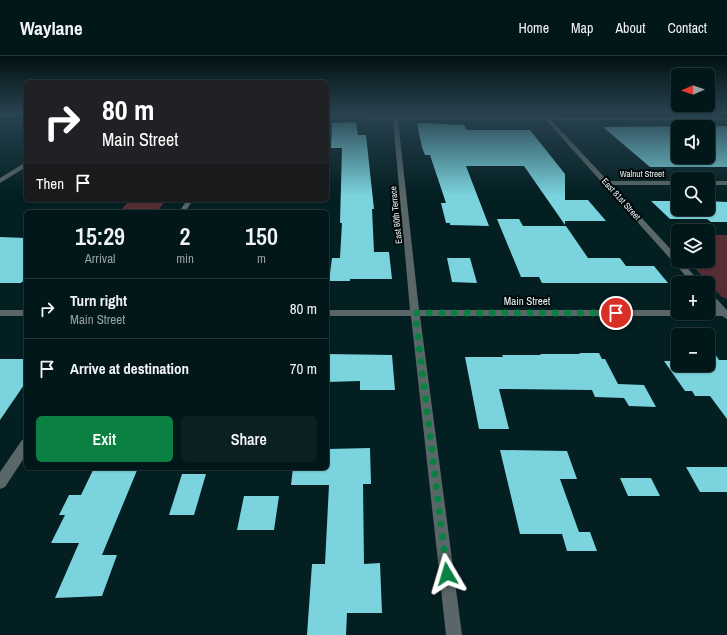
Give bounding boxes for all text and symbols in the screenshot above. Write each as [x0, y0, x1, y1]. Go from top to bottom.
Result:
text: Waylane [20, 15, 83, 41]
text: Home [518, 19, 549, 37]
text: Map [571, 19, 593, 37]
text: About [615, 19, 645, 37]
text: Contact [667, 19, 707, 37]
north arrow [671, 68, 715, 112]
map controls [671, 68, 715, 372]
text: 80 m [102, 91, 154, 129]
icon: right [36, 96, 88, 148]
button: sound [671, 120, 715, 164]
text: Main Street [102, 127, 178, 152]
street label: Walnut Street [620, 168, 664, 180]
icon: arrive [72, 172, 94, 194]
button: search [671, 172, 715, 216]
text: Then [36, 173, 64, 194]
street label: East 81st Street [599, 175, 643, 223]
street label: East 80th Terrace [387, 186, 405, 244]
text: 15:29 [75, 220, 125, 252]
text: 2 [180, 220, 191, 252]
text: 150 [245, 220, 278, 252]
button: layers [671, 224, 715, 268]
text: Arrival [85, 250, 115, 267]
text: min [176, 250, 194, 267]
text: m [257, 250, 266, 267]
button: + [671, 276, 715, 320]
text: Turn right [70, 290, 127, 311]
street label: Main Street [504, 294, 551, 308]
pin [599, 296, 633, 330]
icon: right [36, 298, 58, 320]
text: 80 m [290, 298, 317, 319]
icon: arrive [605, 302, 627, 324]
text: Main Street [70, 311, 125, 328]
button: − [671, 328, 715, 372]
icon: arrive [36, 358, 58, 380]
text: Arrive at destination [70, 358, 189, 379]
text: 70 m [290, 358, 317, 379]
button: Exit [36, 416, 173, 462]
button: Share [181, 416, 317, 462]
position arrow [426, 553, 468, 595]

